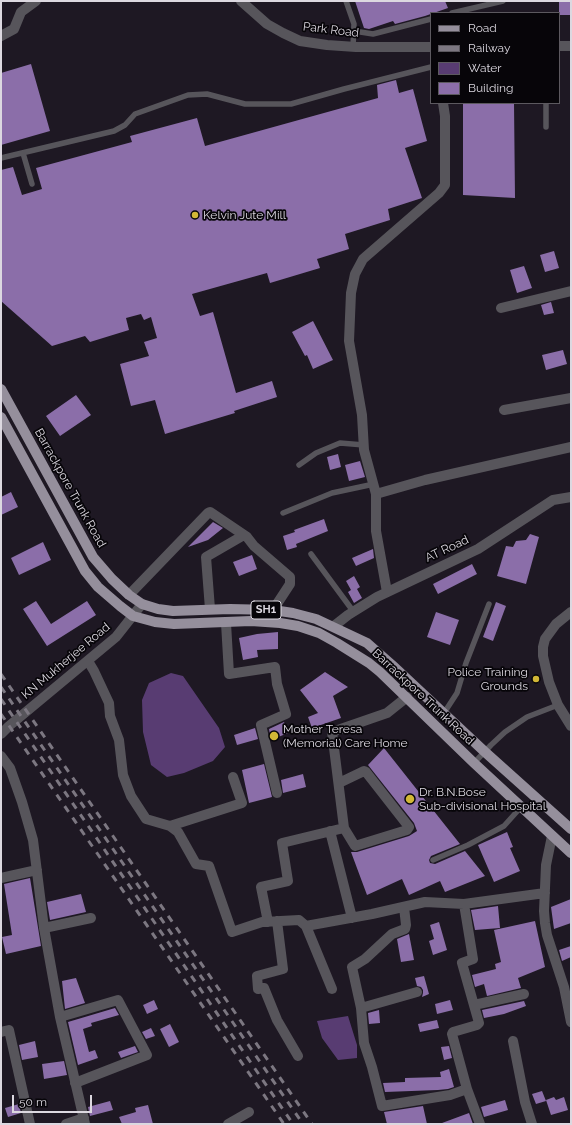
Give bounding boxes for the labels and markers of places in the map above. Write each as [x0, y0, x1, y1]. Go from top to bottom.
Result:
place label: Kelvin Jute Mill [203, 208, 286, 222]
marker: Kelvin Jute Mill [190, 210, 200, 220]
place label: Police Training Grounds [447, 665, 528, 693]
marker: Police Training Grounds [531, 674, 541, 684]
place label: Mother Teresa (Memorial) Care Home [283, 722, 408, 750]
marker: Mother Teresa (Memorial) Care Home [268, 730, 280, 742]
place label: Dr. B.N.Bose Sub-divisional Hospital [419, 785, 546, 813]
marker: Dr. B.N.Bose Sub-divisional Hospital [404, 793, 416, 805]

